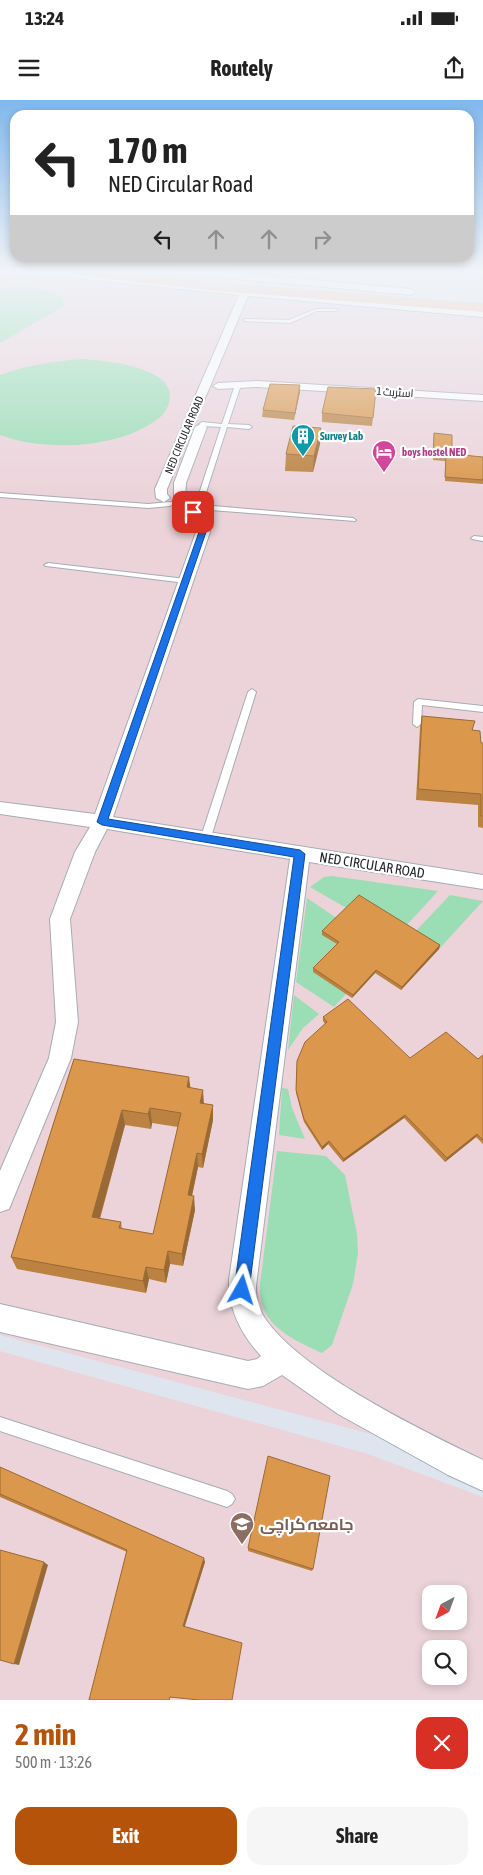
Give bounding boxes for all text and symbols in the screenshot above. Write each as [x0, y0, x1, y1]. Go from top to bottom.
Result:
text: 13:24 [25, 7, 64, 29]
icon: menu [15, 54, 43, 82]
icon: share [440, 54, 468, 82]
text: Routely [210, 55, 273, 81]
icon: left [25, 130, 90, 195]
text: 170 m [108, 130, 187, 170]
text: NED Circular Road [108, 171, 253, 197]
icon: left [149, 225, 177, 253]
icon: ahead [202, 225, 230, 253]
icon: ahead [255, 225, 283, 253]
icon: right [308, 225, 336, 253]
street label: اسٹریٹ 1 [376, 385, 414, 400]
street label: NED CIRCULAR ROAD [162, 394, 206, 476]
building icon: Survey Lab [290, 423, 316, 457]
place label: Survey Lab [320, 430, 363, 442]
hotel icon: boys hostel NED [371, 439, 397, 473]
place label: boys hostel NED [402, 446, 466, 458]
pin [172, 491, 214, 533]
icon: arrive [179, 498, 207, 526]
street label: NED CIRCULAR ROAD [318, 849, 426, 881]
position arrow [215, 1263, 267, 1315]
school or university icon: جامعہ کراچی [229, 1511, 255, 1545]
place label: جامعہ کراچی [260, 1515, 353, 1536]
north arrow [422, 1585, 468, 1630]
map controls [422, 1585, 467, 1685]
button: search [422, 1640, 467, 1685]
text: 2 min [15, 1717, 76, 1751]
button: close [416, 1717, 468, 1769]
text: 500 m · 13:26 [15, 1753, 92, 1771]
button: Exit [15, 1807, 237, 1865]
button: Share [247, 1807, 468, 1865]

